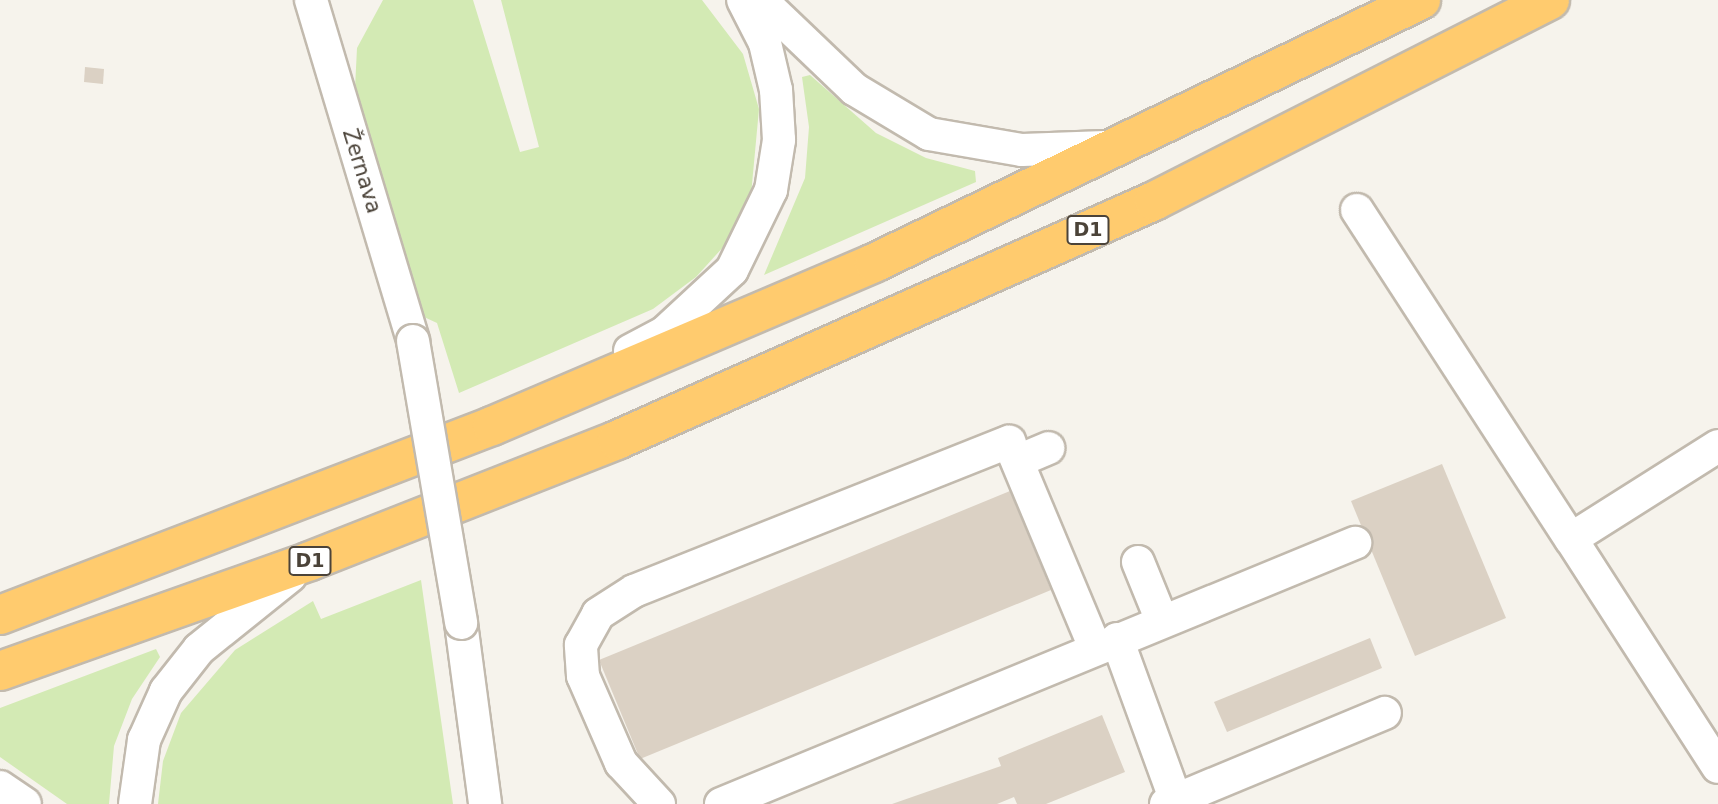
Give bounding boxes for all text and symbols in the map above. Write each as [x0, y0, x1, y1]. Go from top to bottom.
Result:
street label: Žernava [337, 126, 387, 216]
road number: D1 [1065, 214, 1111, 246]
road number: D1 [287, 546, 333, 576]

